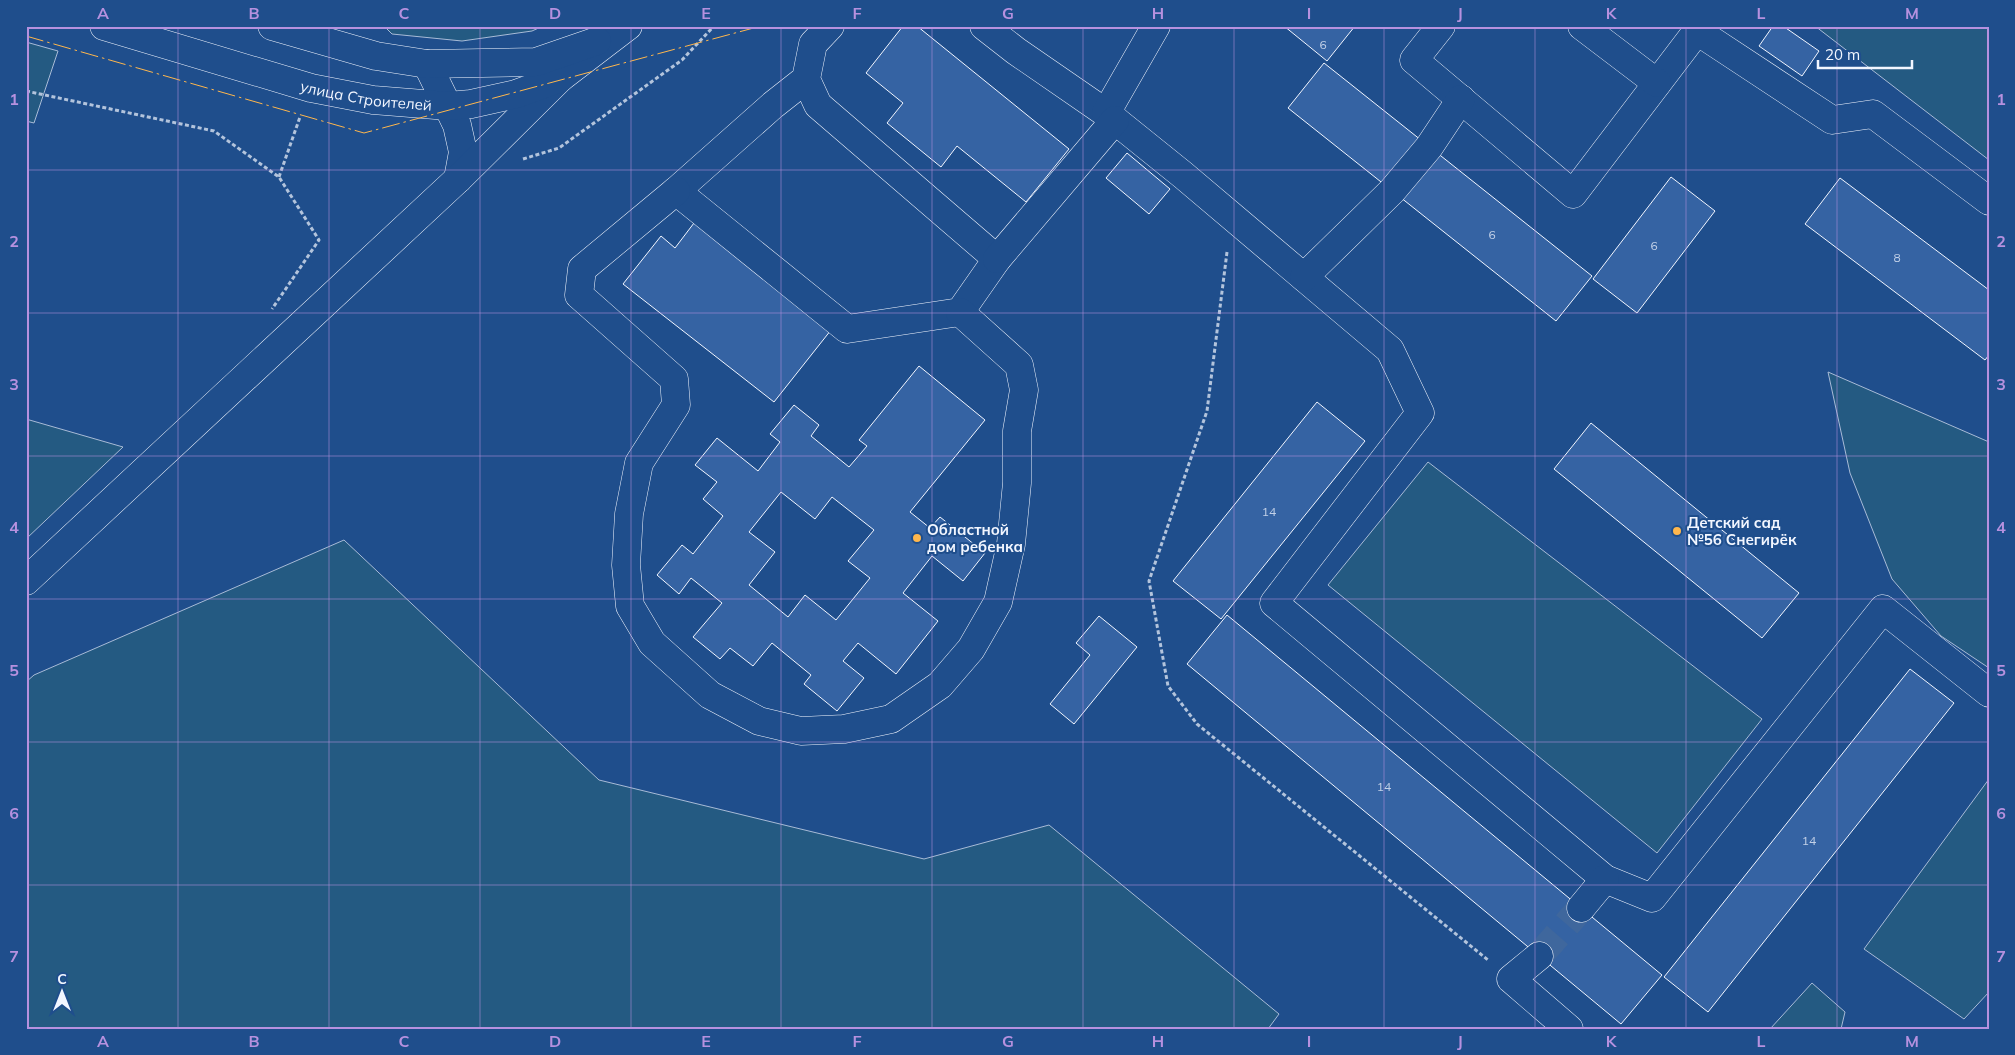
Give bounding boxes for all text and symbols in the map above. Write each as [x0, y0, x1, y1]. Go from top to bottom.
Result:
text: A [97, 3, 109, 23]
text: B [248, 3, 260, 23]
text: C [399, 3, 410, 23]
text: D [549, 3, 561, 23]
text: E [701, 3, 711, 23]
text: F [852, 3, 862, 23]
text: G [1002, 3, 1014, 23]
text: H [1152, 3, 1164, 23]
text: I [1307, 3, 1311, 23]
text: J [1457, 3, 1463, 23]
text: K [1606, 3, 1618, 23]
text: L [1757, 3, 1766, 23]
text: M [1905, 3, 1919, 23]
house number: 6 [1319, 37, 1327, 52]
scale bar [1818, 38, 1911, 70]
text: 20 m [1825, 45, 1860, 64]
street label: улица Строителей [298, 76, 433, 114]
text: 1 [9, 89, 19, 109]
text: 1 [1996, 89, 2006, 109]
house number: 6 [1488, 227, 1496, 242]
text: 2 [9, 231, 19, 251]
text: 2 [1996, 231, 2006, 251]
house number: 6 [1650, 238, 1658, 253]
house number: 8 [1893, 250, 1901, 265]
text: 3 [9, 374, 19, 394]
text: 3 [1996, 374, 2006, 394]
house number: 14 [1262, 504, 1276, 519]
place label: Детский сад №56 Снегирёк [1687, 513, 1797, 549]
text: 4 [9, 517, 19, 537]
text: 4 [1996, 517, 2006, 537]
place label: Областной дом ребенка [927, 520, 1023, 556]
marker: Детский сад №56 Снегирёк [1671, 525, 1683, 537]
marker: Областной дом ребенка [911, 532, 923, 544]
text: 5 [9, 660, 19, 680]
text: 5 [1996, 660, 2006, 680]
house number: 14 [1377, 779, 1391, 794]
text: 6 [9, 803, 19, 823]
text: 6 [1996, 803, 2006, 823]
house number: 14 [1802, 833, 1816, 848]
text: 7 [9, 946, 19, 966]
text: 7 [1996, 946, 2006, 966]
north arrow [38, 968, 88, 1018]
text: С [57, 970, 67, 988]
text: A [97, 1031, 109, 1051]
text: B [248, 1031, 260, 1051]
text: C [399, 1031, 410, 1051]
text: D [549, 1031, 561, 1051]
text: E [701, 1031, 711, 1051]
text: F [852, 1031, 862, 1051]
text: G [1002, 1031, 1014, 1051]
text: H [1152, 1031, 1164, 1051]
text: I [1307, 1031, 1311, 1051]
text: J [1457, 1031, 1463, 1051]
text: K [1606, 1031, 1618, 1051]
text: L [1757, 1031, 1766, 1051]
text: M [1905, 1031, 1919, 1051]

